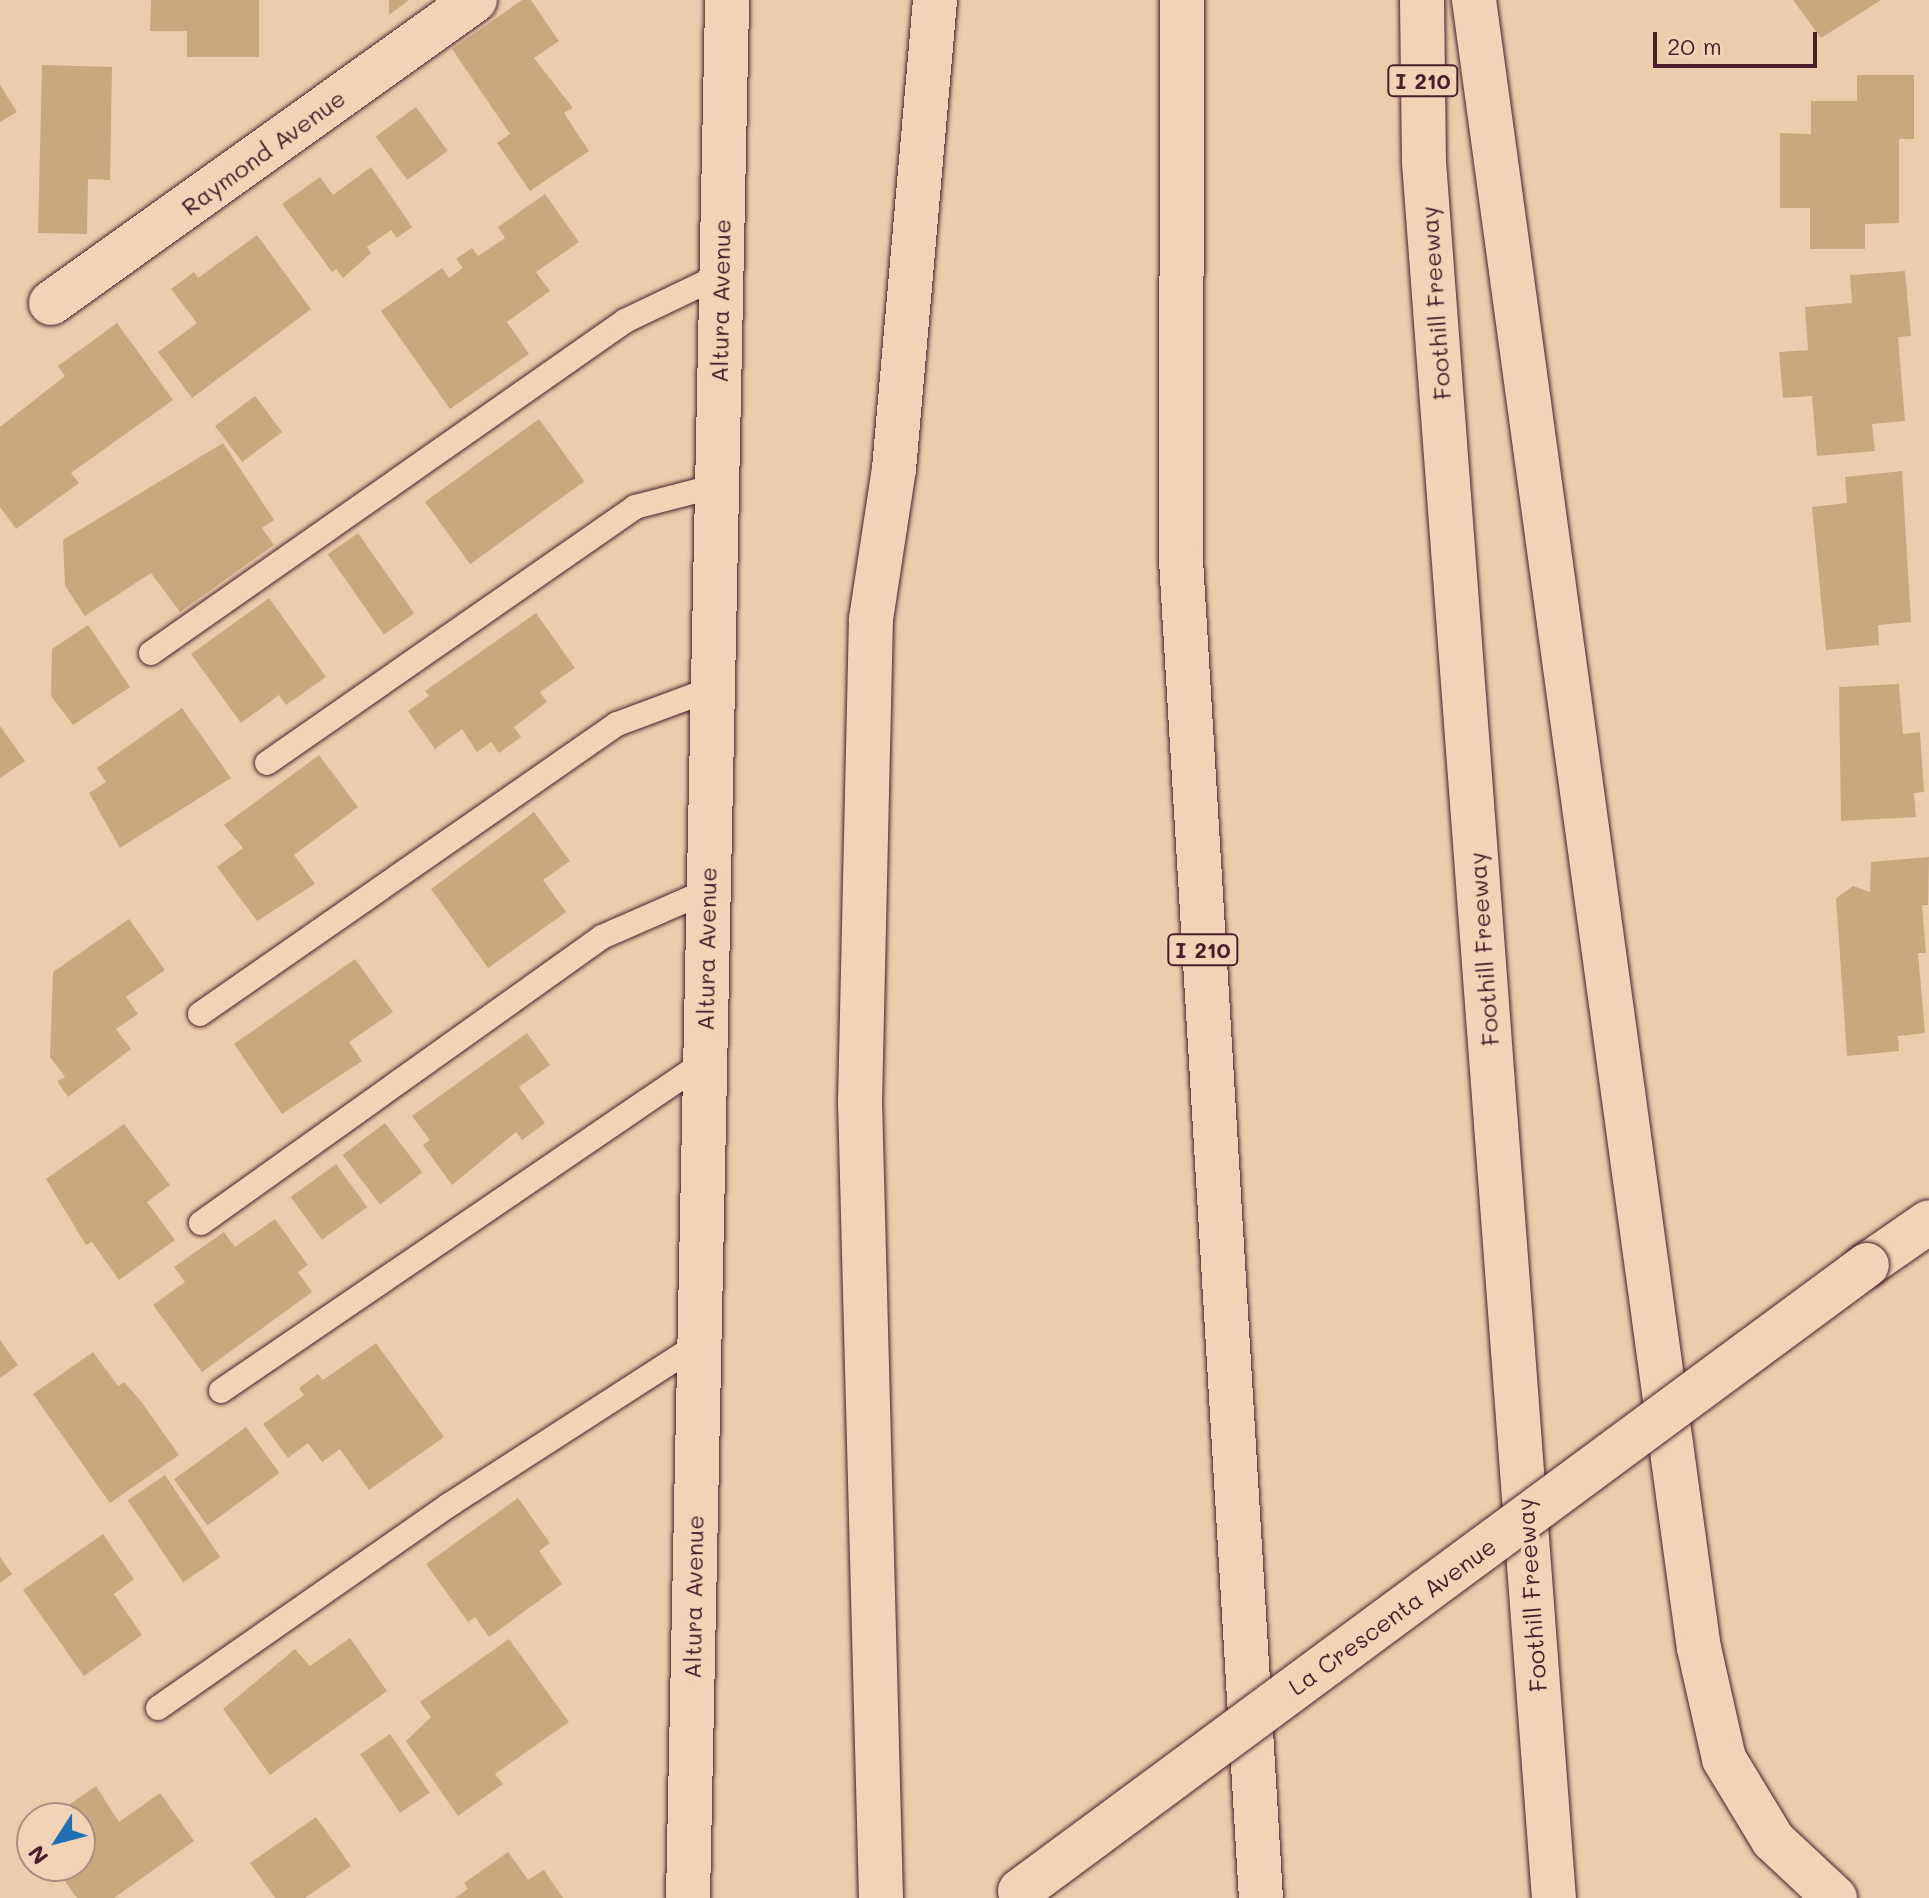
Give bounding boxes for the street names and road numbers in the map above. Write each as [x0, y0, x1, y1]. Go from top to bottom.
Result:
road number: I 210 [1387, 63, 1459, 99]
street label: Raymond Avenue [175, 83, 351, 221]
street label: Foothill Freeway [1414, 205, 1456, 401]
street label: Altura Avenue [704, 219, 736, 383]
street label: Foothill Freeway [1462, 851, 1504, 1047]
street label: Altura Avenue [690, 867, 722, 1031]
road number: I 210 [1167, 932, 1239, 968]
street label: Foothill Freeway [1510, 1497, 1552, 1693]
street label: Altura Avenue [677, 1515, 709, 1679]
street label: La Crescenta Avenue [1283, 1531, 1501, 1701]

